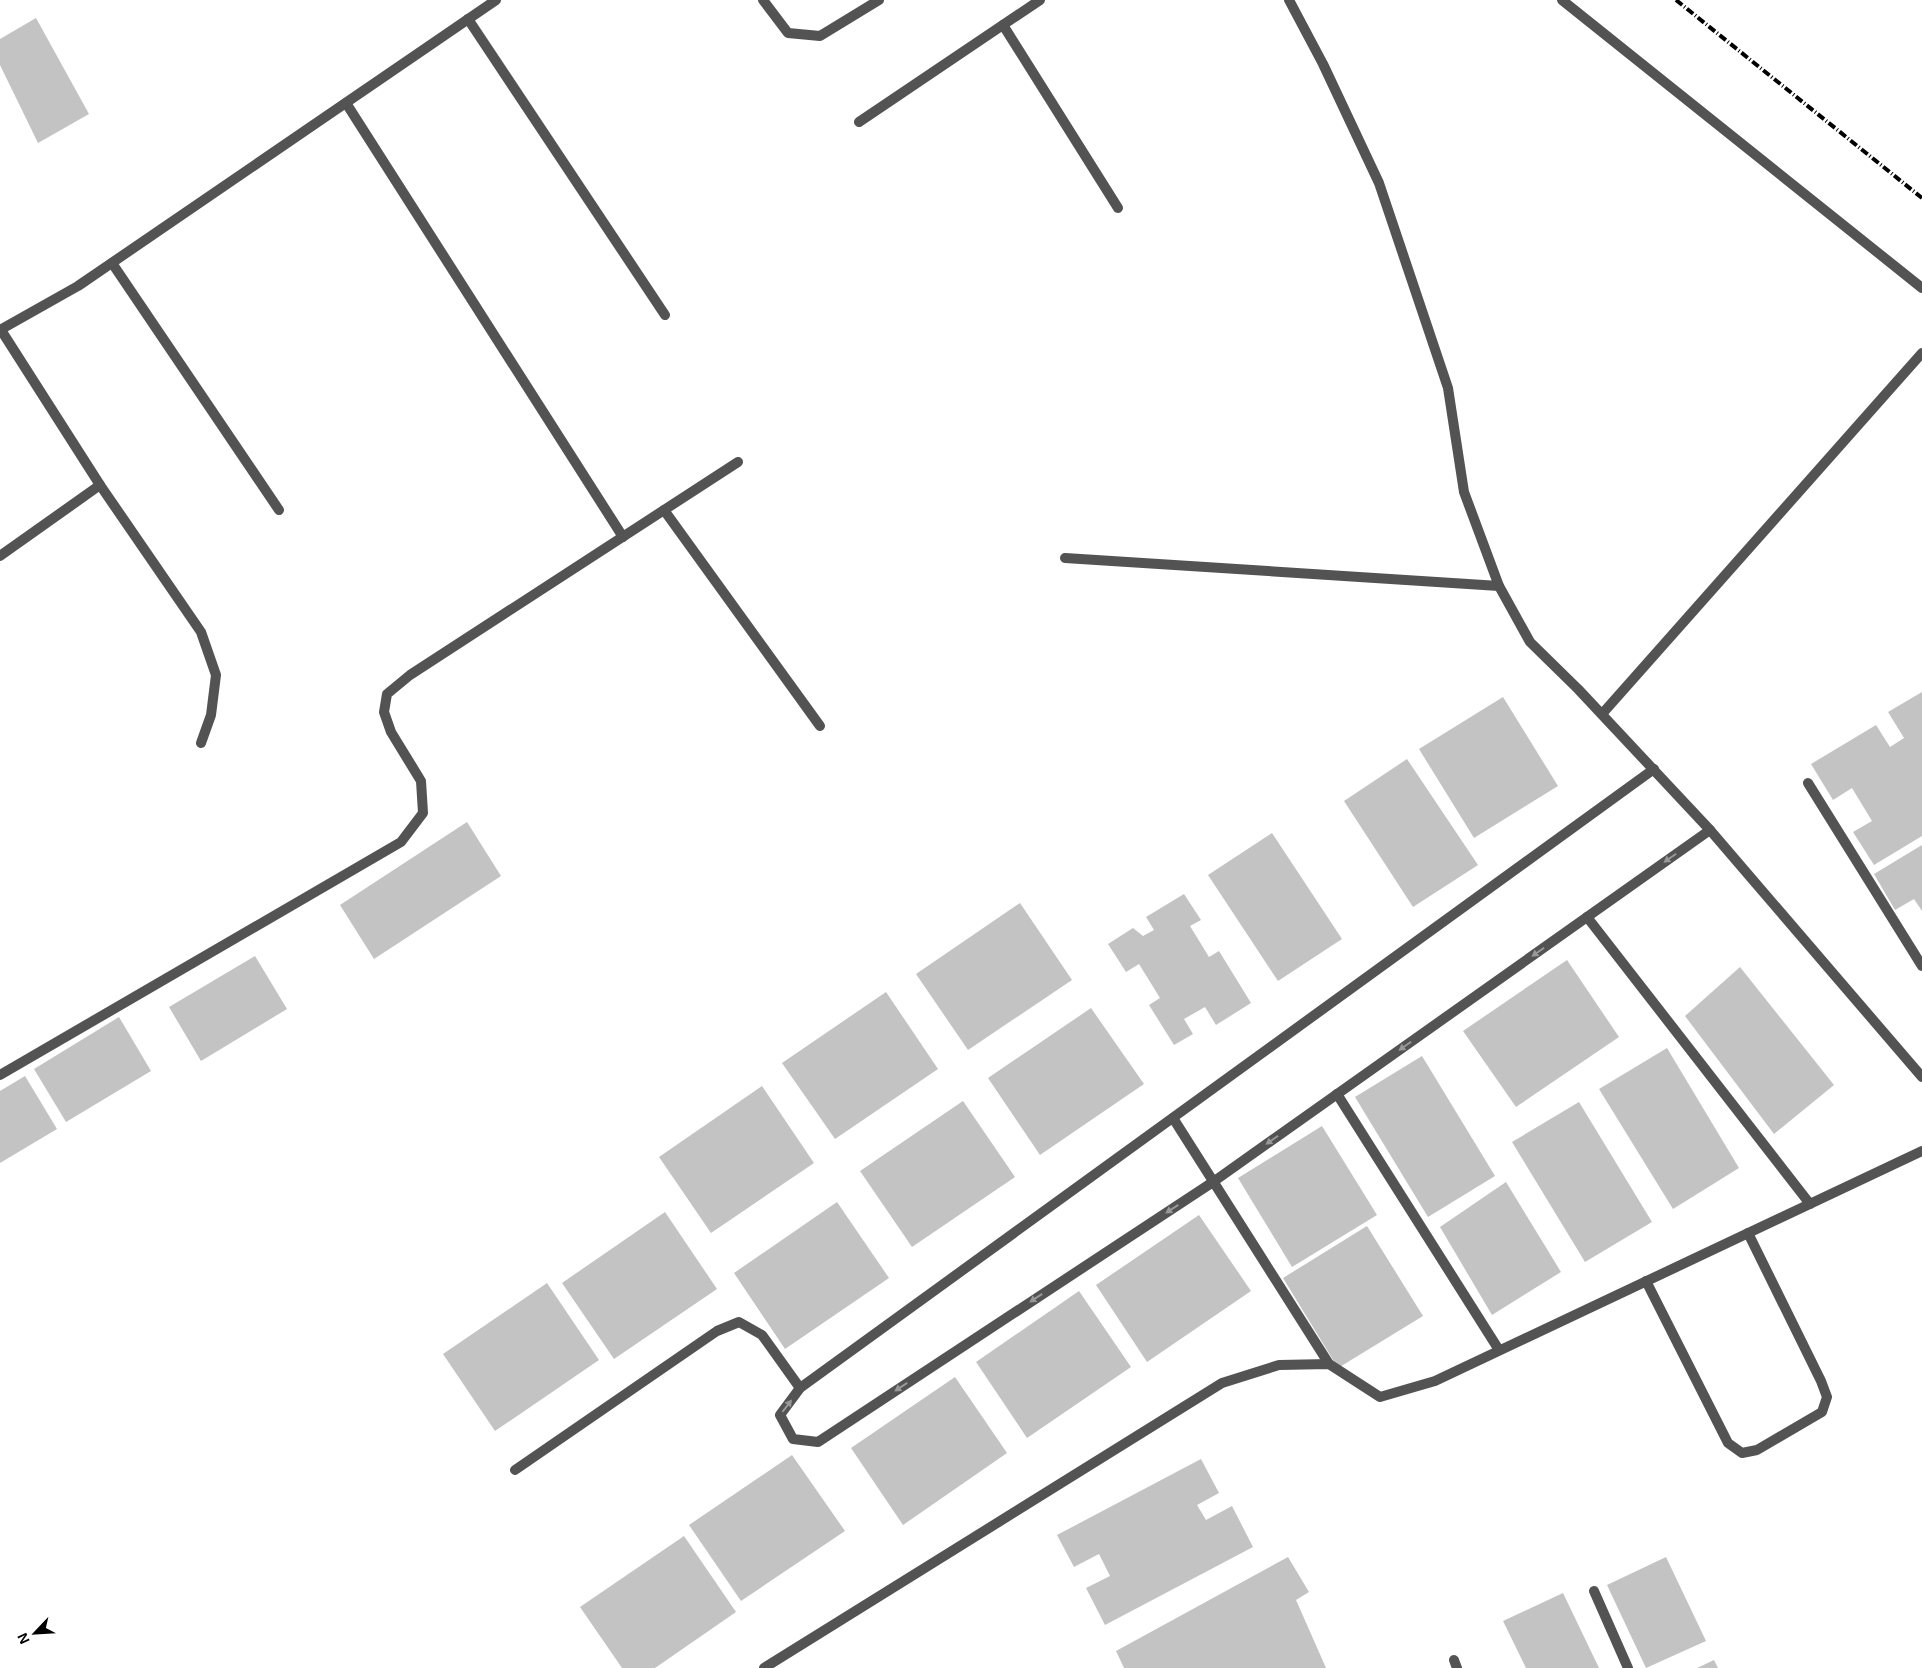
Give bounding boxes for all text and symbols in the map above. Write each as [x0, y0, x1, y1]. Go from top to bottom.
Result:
one-way arrow [1664, 853, 1677, 863]
one-way arrow [1531, 947, 1545, 957]
one-way arrow [1398, 1041, 1412, 1051]
one-way arrow [1266, 1135, 1279, 1145]
one-way arrow [1165, 1204, 1179, 1213]
one-way arrow [1030, 1293, 1043, 1303]
one-way arrow [894, 1383, 907, 1392]
one-way arrow [781, 1400, 792, 1413]
north arrow [10, 1608, 60, 1658]
text: N [14, 1631, 33, 1646]

